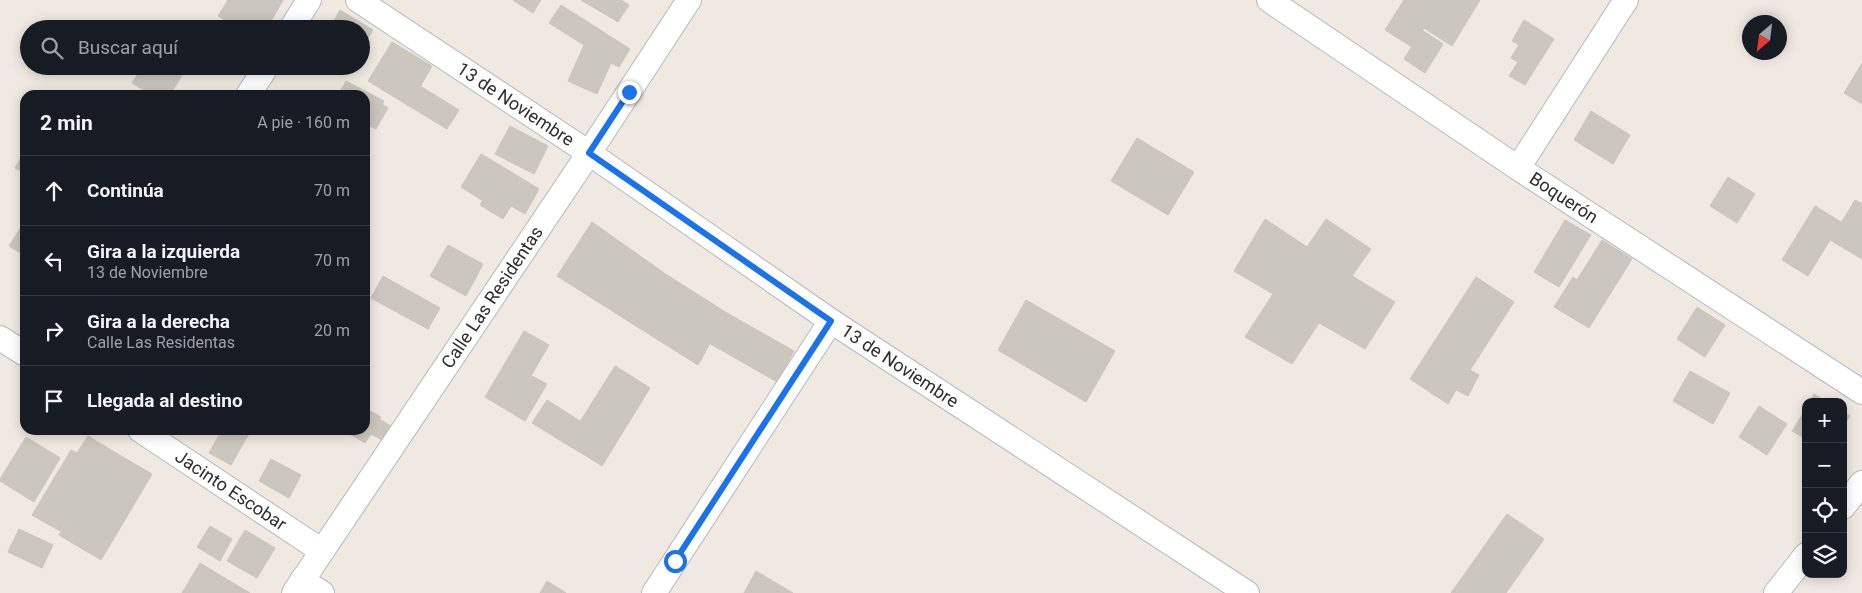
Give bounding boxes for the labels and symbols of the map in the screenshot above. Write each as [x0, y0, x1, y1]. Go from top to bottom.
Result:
north arrow [1742, 15, 1787, 60]
street label: 13 de Noviembre [453, 58, 578, 150]
route end [618, 81, 641, 104]
street label: Boquerón [1526, 167, 1602, 227]
street label: Calle Las Residentas [437, 222, 547, 372]
street label: 13 de Noviembre [838, 320, 963, 412]
street label: Jacinto Escobar [171, 445, 291, 534]
route start [664, 550, 687, 573]

